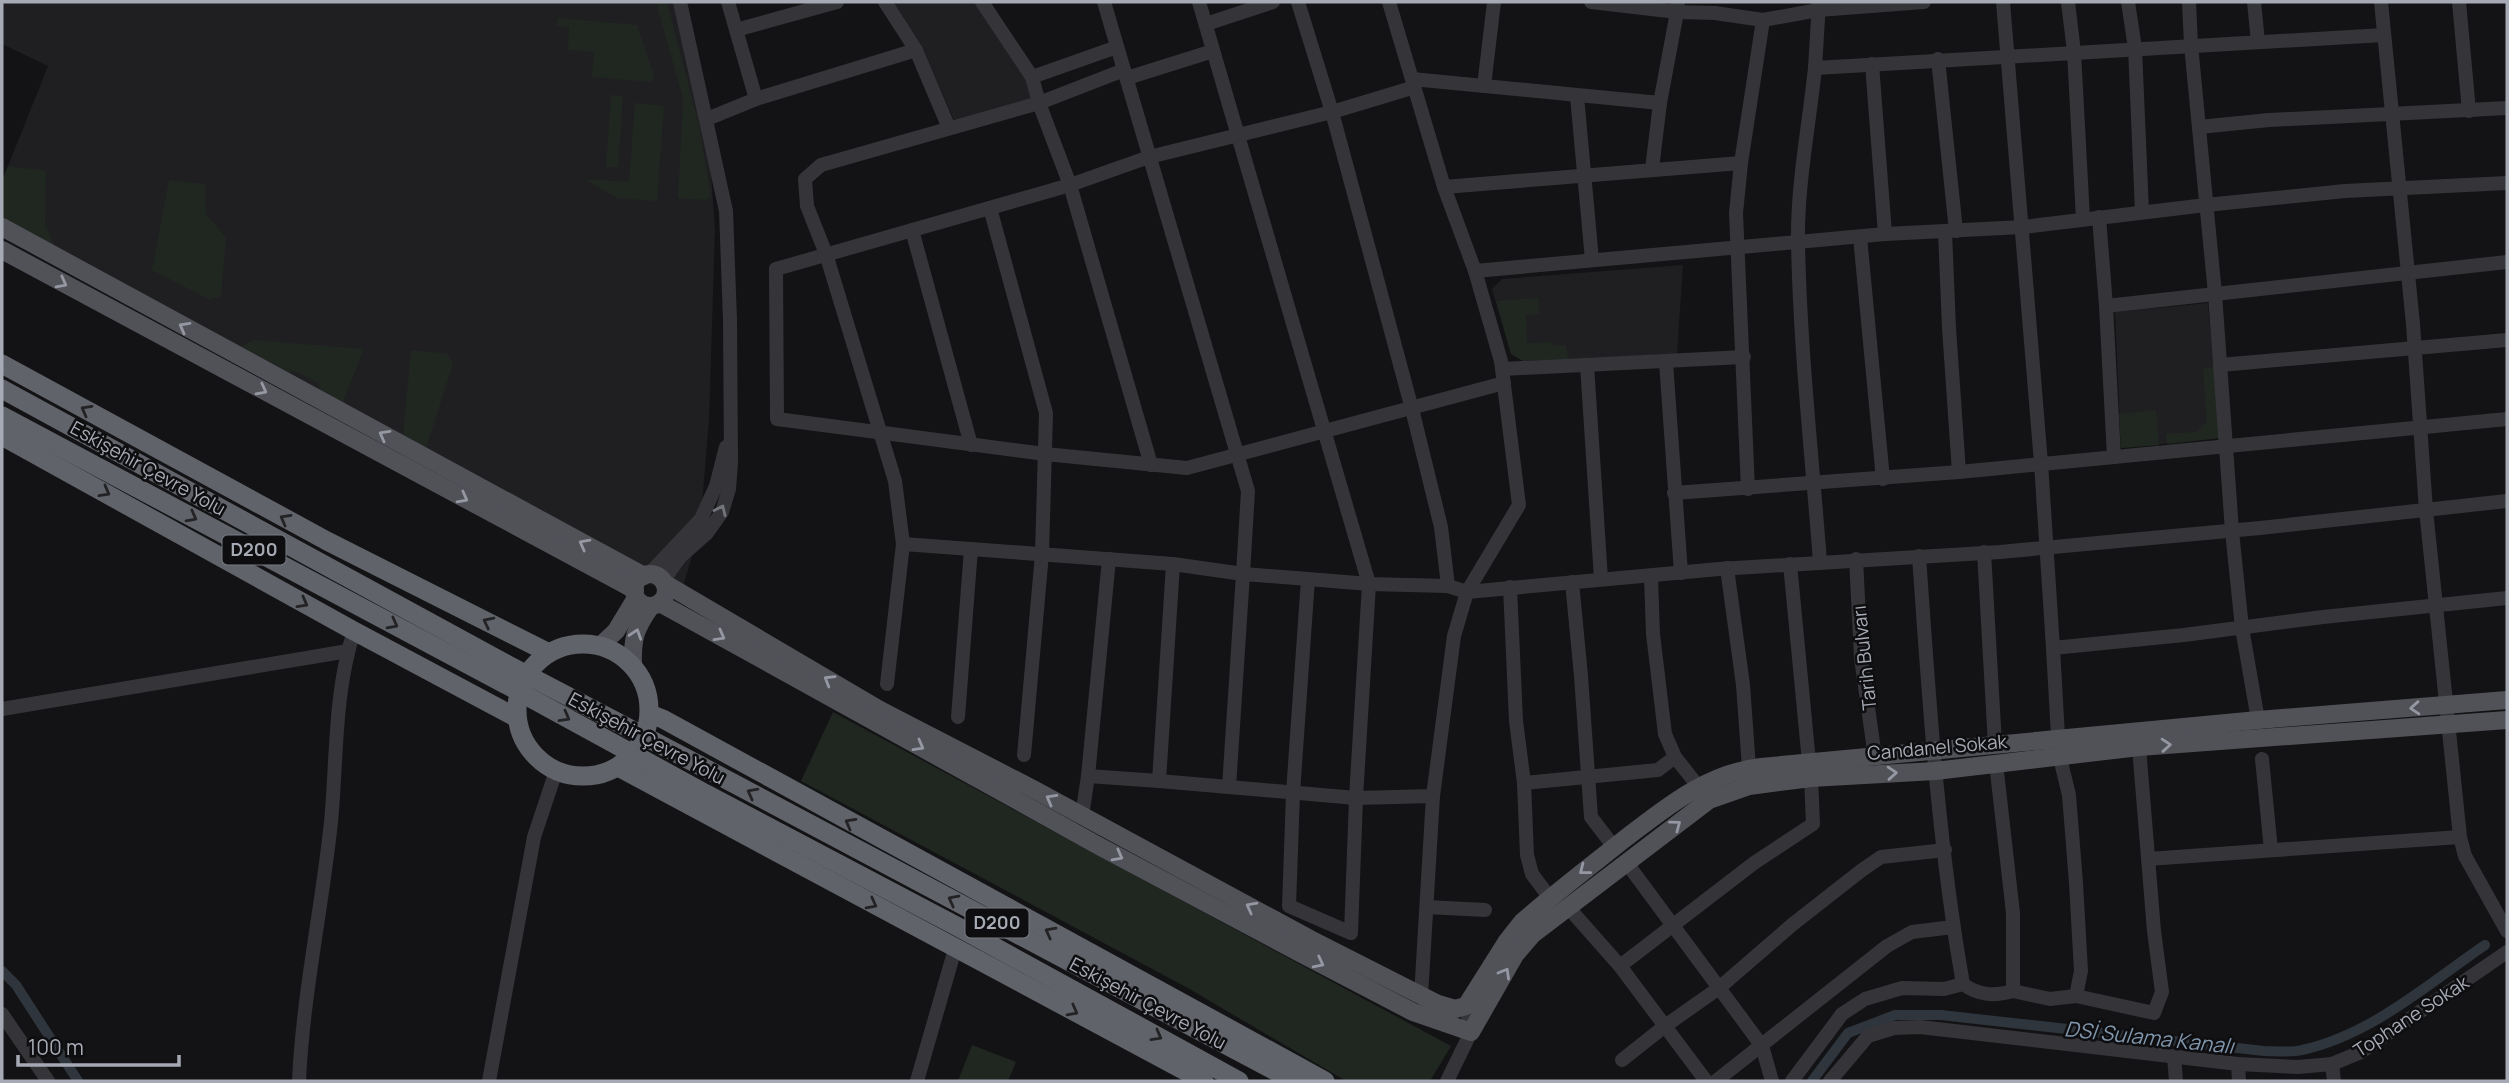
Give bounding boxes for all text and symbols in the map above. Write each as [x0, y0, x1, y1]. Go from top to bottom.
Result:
one-way arrow [55, 274, 67, 288]
one-way arrow [179, 321, 191, 335]
one-way arrow [255, 382, 268, 395]
one-way arrow [80, 405, 93, 418]
street label: Eskişehir Çevre Yolu [66, 415, 230, 521]
one-way arrow [378, 430, 391, 444]
one-way arrow [97, 484, 110, 497]
one-way arrow [456, 490, 468, 503]
one-way arrow [713, 505, 727, 517]
one-way arrow [185, 508, 197, 522]
one-way arrow [280, 514, 293, 527]
road number: D200 [222, 536, 286, 564]
one-way arrow [579, 538, 591, 552]
one-way arrow [296, 595, 308, 608]
street label: Tarih Bulvarı [1846, 604, 1882, 712]
one-way arrow [385, 615, 398, 629]
one-way arrow [483, 617, 495, 631]
one-way arrow [712, 628, 725, 641]
one-way arrow [628, 629, 642, 641]
one-way arrow [824, 675, 837, 688]
street label: Eskişehir Çevre Yolu [564, 686, 730, 790]
one-way arrow [2409, 700, 2420, 715]
one-way arrow [558, 709, 571, 722]
street label: Candanel Sokak [1866, 728, 2008, 766]
one-way arrow [912, 738, 924, 751]
one-way arrow [2161, 738, 2172, 753]
one-way arrow [1886, 766, 1897, 781]
one-way arrow [747, 788, 759, 801]
one-way arrow [1046, 794, 1058, 807]
one-way arrow [845, 818, 857, 831]
one-way arrow [1668, 821, 1680, 833]
one-way arrow [1111, 848, 1123, 861]
one-way arrow [1580, 862, 1592, 875]
one-way arrow [948, 895, 960, 908]
one-way arrow [865, 896, 877, 909]
one-way arrow [1246, 902, 1258, 916]
road number: D200 [965, 908, 1028, 938]
one-way arrow [1044, 926, 1057, 940]
street label: Eskişehir Çevre Yolu [1065, 951, 1231, 1055]
one-way arrow [1312, 955, 1324, 968]
one-way arrow [1497, 967, 1510, 980]
street label: Tophane Sokak [2348, 969, 2474, 1063]
one-way arrow [1065, 1003, 1078, 1017]
water label: DSİ Sulama Kanalı [2063, 1014, 2237, 1060]
scale bar [18, 1024, 178, 1068]
one-way arrow [1150, 1028, 1162, 1041]
text: 100 m [28, 1033, 84, 1061]

